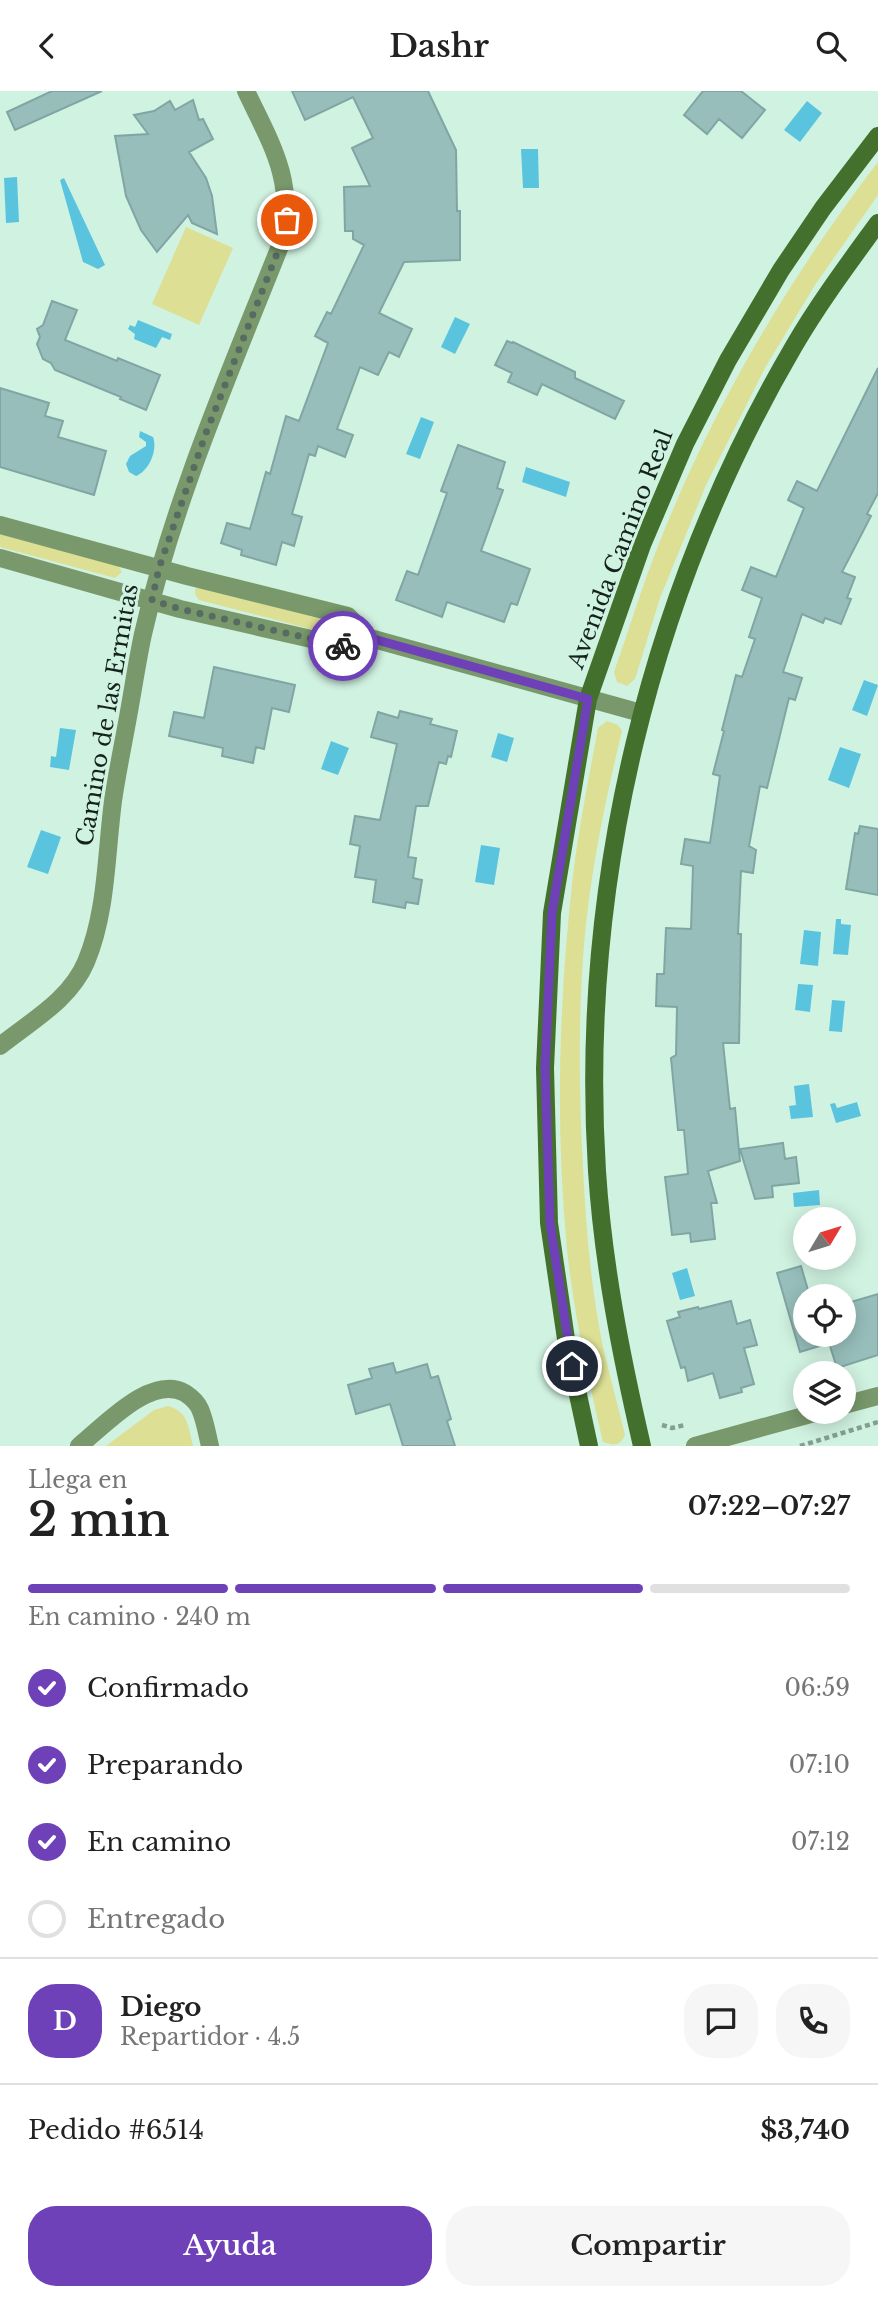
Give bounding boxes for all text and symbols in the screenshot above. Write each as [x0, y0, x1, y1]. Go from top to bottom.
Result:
text: Dashr [389, 26, 489, 66]
icon: back [28, 27, 66, 65]
icon: search [812, 27, 850, 65]
pin [257, 190, 317, 250]
icon: bag [268, 201, 306, 239]
street label: Avenida Camino Real [561, 425, 679, 674]
street label: Camino de las Ermitas [70, 582, 144, 848]
courier [308, 611, 378, 681]
icon: bike [324, 627, 362, 665]
north arrow [793, 1207, 856, 1271]
map controls [793, 1207, 856, 1424]
button: locate [793, 1284, 856, 1347]
pin [542, 1336, 602, 1396]
icon: home [553, 1347, 591, 1385]
button: layers [793, 1361, 856, 1424]
text: Llega en [28, 1466, 127, 1494]
text: 07:22–07:27 [688, 1490, 850, 1522]
text: 2 min [28, 1491, 170, 1548]
text: En camino · 240 m [28, 1603, 251, 1631]
icon: check [28, 1669, 66, 1707]
text: Confirmado [87, 1672, 249, 1704]
text: 06:59 [784, 1674, 850, 1702]
icon: check [28, 1746, 66, 1784]
text: Preparando [87, 1749, 243, 1781]
text: 07:10 [789, 1751, 850, 1779]
icon: check [28, 1823, 66, 1861]
text: En camino [87, 1826, 231, 1858]
text: 07:12 [791, 1828, 850, 1856]
text: Entregado [87, 1903, 225, 1935]
button: chat [684, 1984, 758, 2058]
button: phone [776, 1984, 850, 2058]
text: Diego [120, 1991, 201, 2023]
text: D [53, 2005, 77, 2037]
text: Repartidor · 4.5 [120, 2023, 300, 2051]
text: Pedido #6514 [28, 2114, 204, 2146]
text: $3,740 [760, 2114, 850, 2146]
button: Ayuda [28, 2206, 432, 2286]
button: Compartir [446, 2206, 850, 2286]

